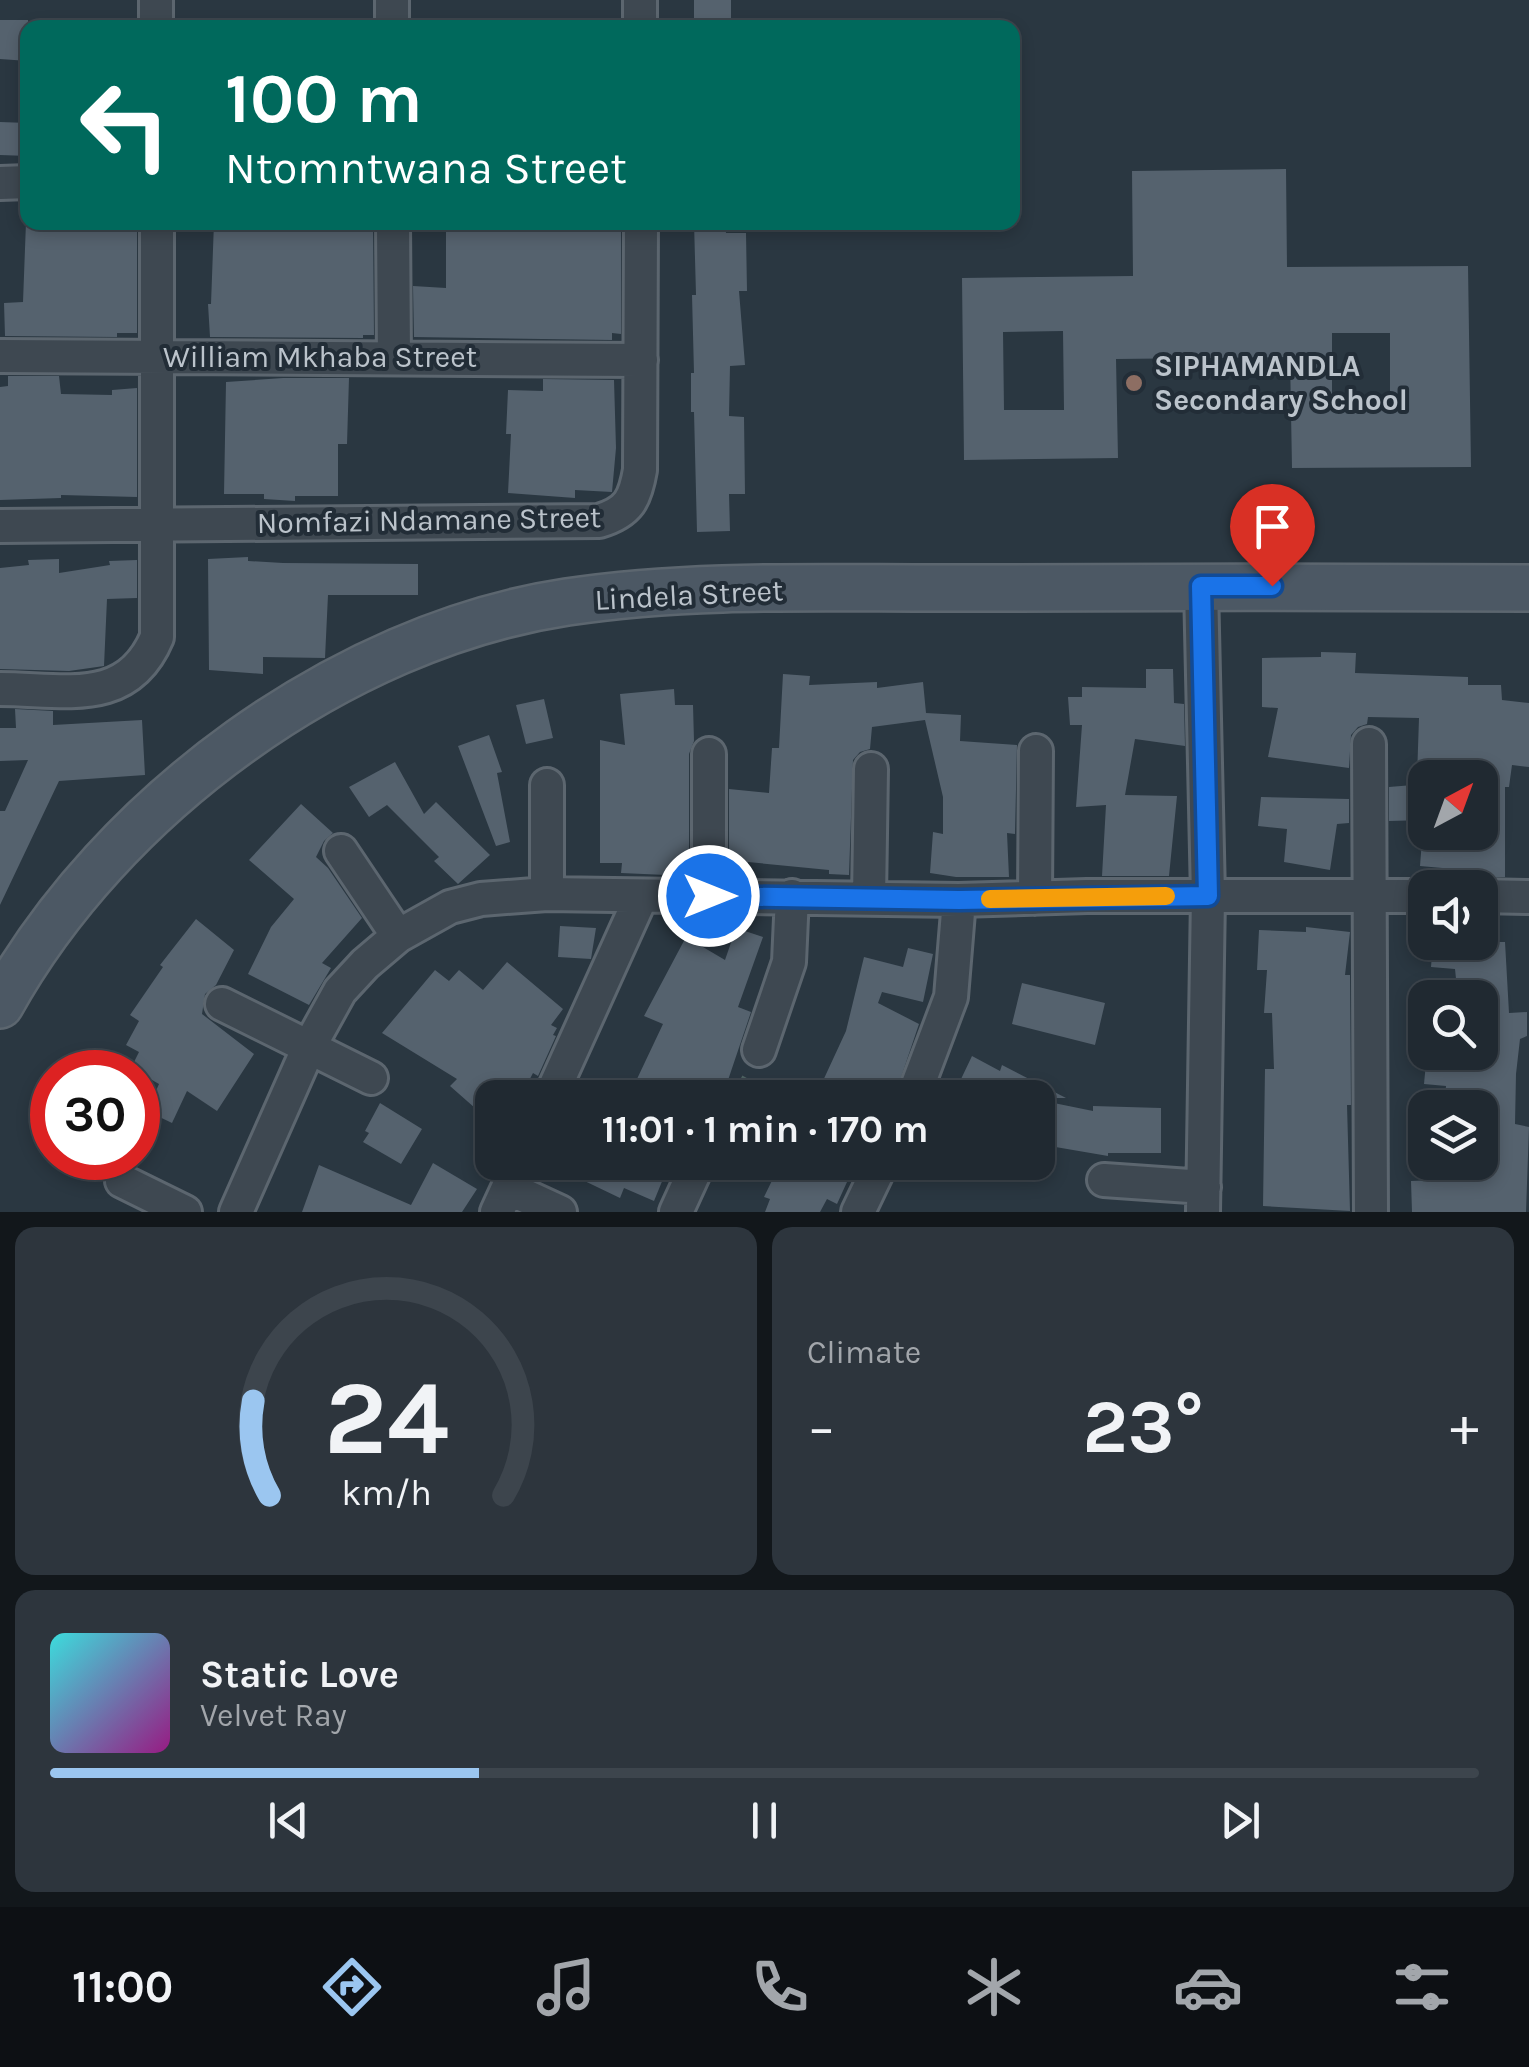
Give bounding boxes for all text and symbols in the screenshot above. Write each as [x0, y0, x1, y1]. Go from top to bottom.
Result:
text: 100 m [225, 58, 423, 140]
icon: left [60, 60, 190, 190]
text: Ntomntwana Street [225, 142, 627, 194]
street label: William Mkhaba Street [163, 339, 477, 375]
place label: SIPHAMANDLA Secondary School [1154, 348, 1408, 418]
marker: SIPHAMANDLA Secondary School [1123, 372, 1145, 394]
pin [1230, 484, 1315, 587]
street label: Nomfazi Ndamane Street [256, 499, 602, 541]
icon: arrive [1245, 499, 1300, 554]
street label: Lindela Street [594, 572, 784, 618]
north arrow [1408, 760, 1498, 850]
map controls [1408, 760, 1498, 1180]
position arrow [657, 844, 761, 948]
button: sound [1408, 870, 1498, 960]
button: search [1408, 980, 1498, 1070]
speed limit sign: 30 [30, 1050, 160, 1180]
button: layers [1408, 1090, 1498, 1180]
text: 11:01 · 1 min · 170 m [601, 1107, 929, 1152]
text: Climate [807, 1334, 921, 1371]
text: 24 [324, 1358, 448, 1479]
text: 23° [1082, 1383, 1204, 1471]
text: − [807, 1395, 836, 1459]
text: + [1450, 1395, 1479, 1459]
text: km/h [341, 1472, 431, 1514]
text: Static Love [200, 1652, 399, 1697]
text: Velvet Ray [200, 1697, 347, 1734]
icon: previous [261, 1793, 316, 1848]
icon: pause [737, 1793, 792, 1848]
icon: next [1213, 1793, 1268, 1848]
icon: directions [317, 1952, 387, 2022]
icon: music [531, 1952, 601, 2022]
icon: phone [745, 1952, 815, 2022]
icon: climate [959, 1952, 1029, 2022]
icon: car [1173, 1952, 1243, 2022]
icon: filters [1387, 1952, 1457, 2022]
text: 11:00 [72, 1961, 173, 2013]

